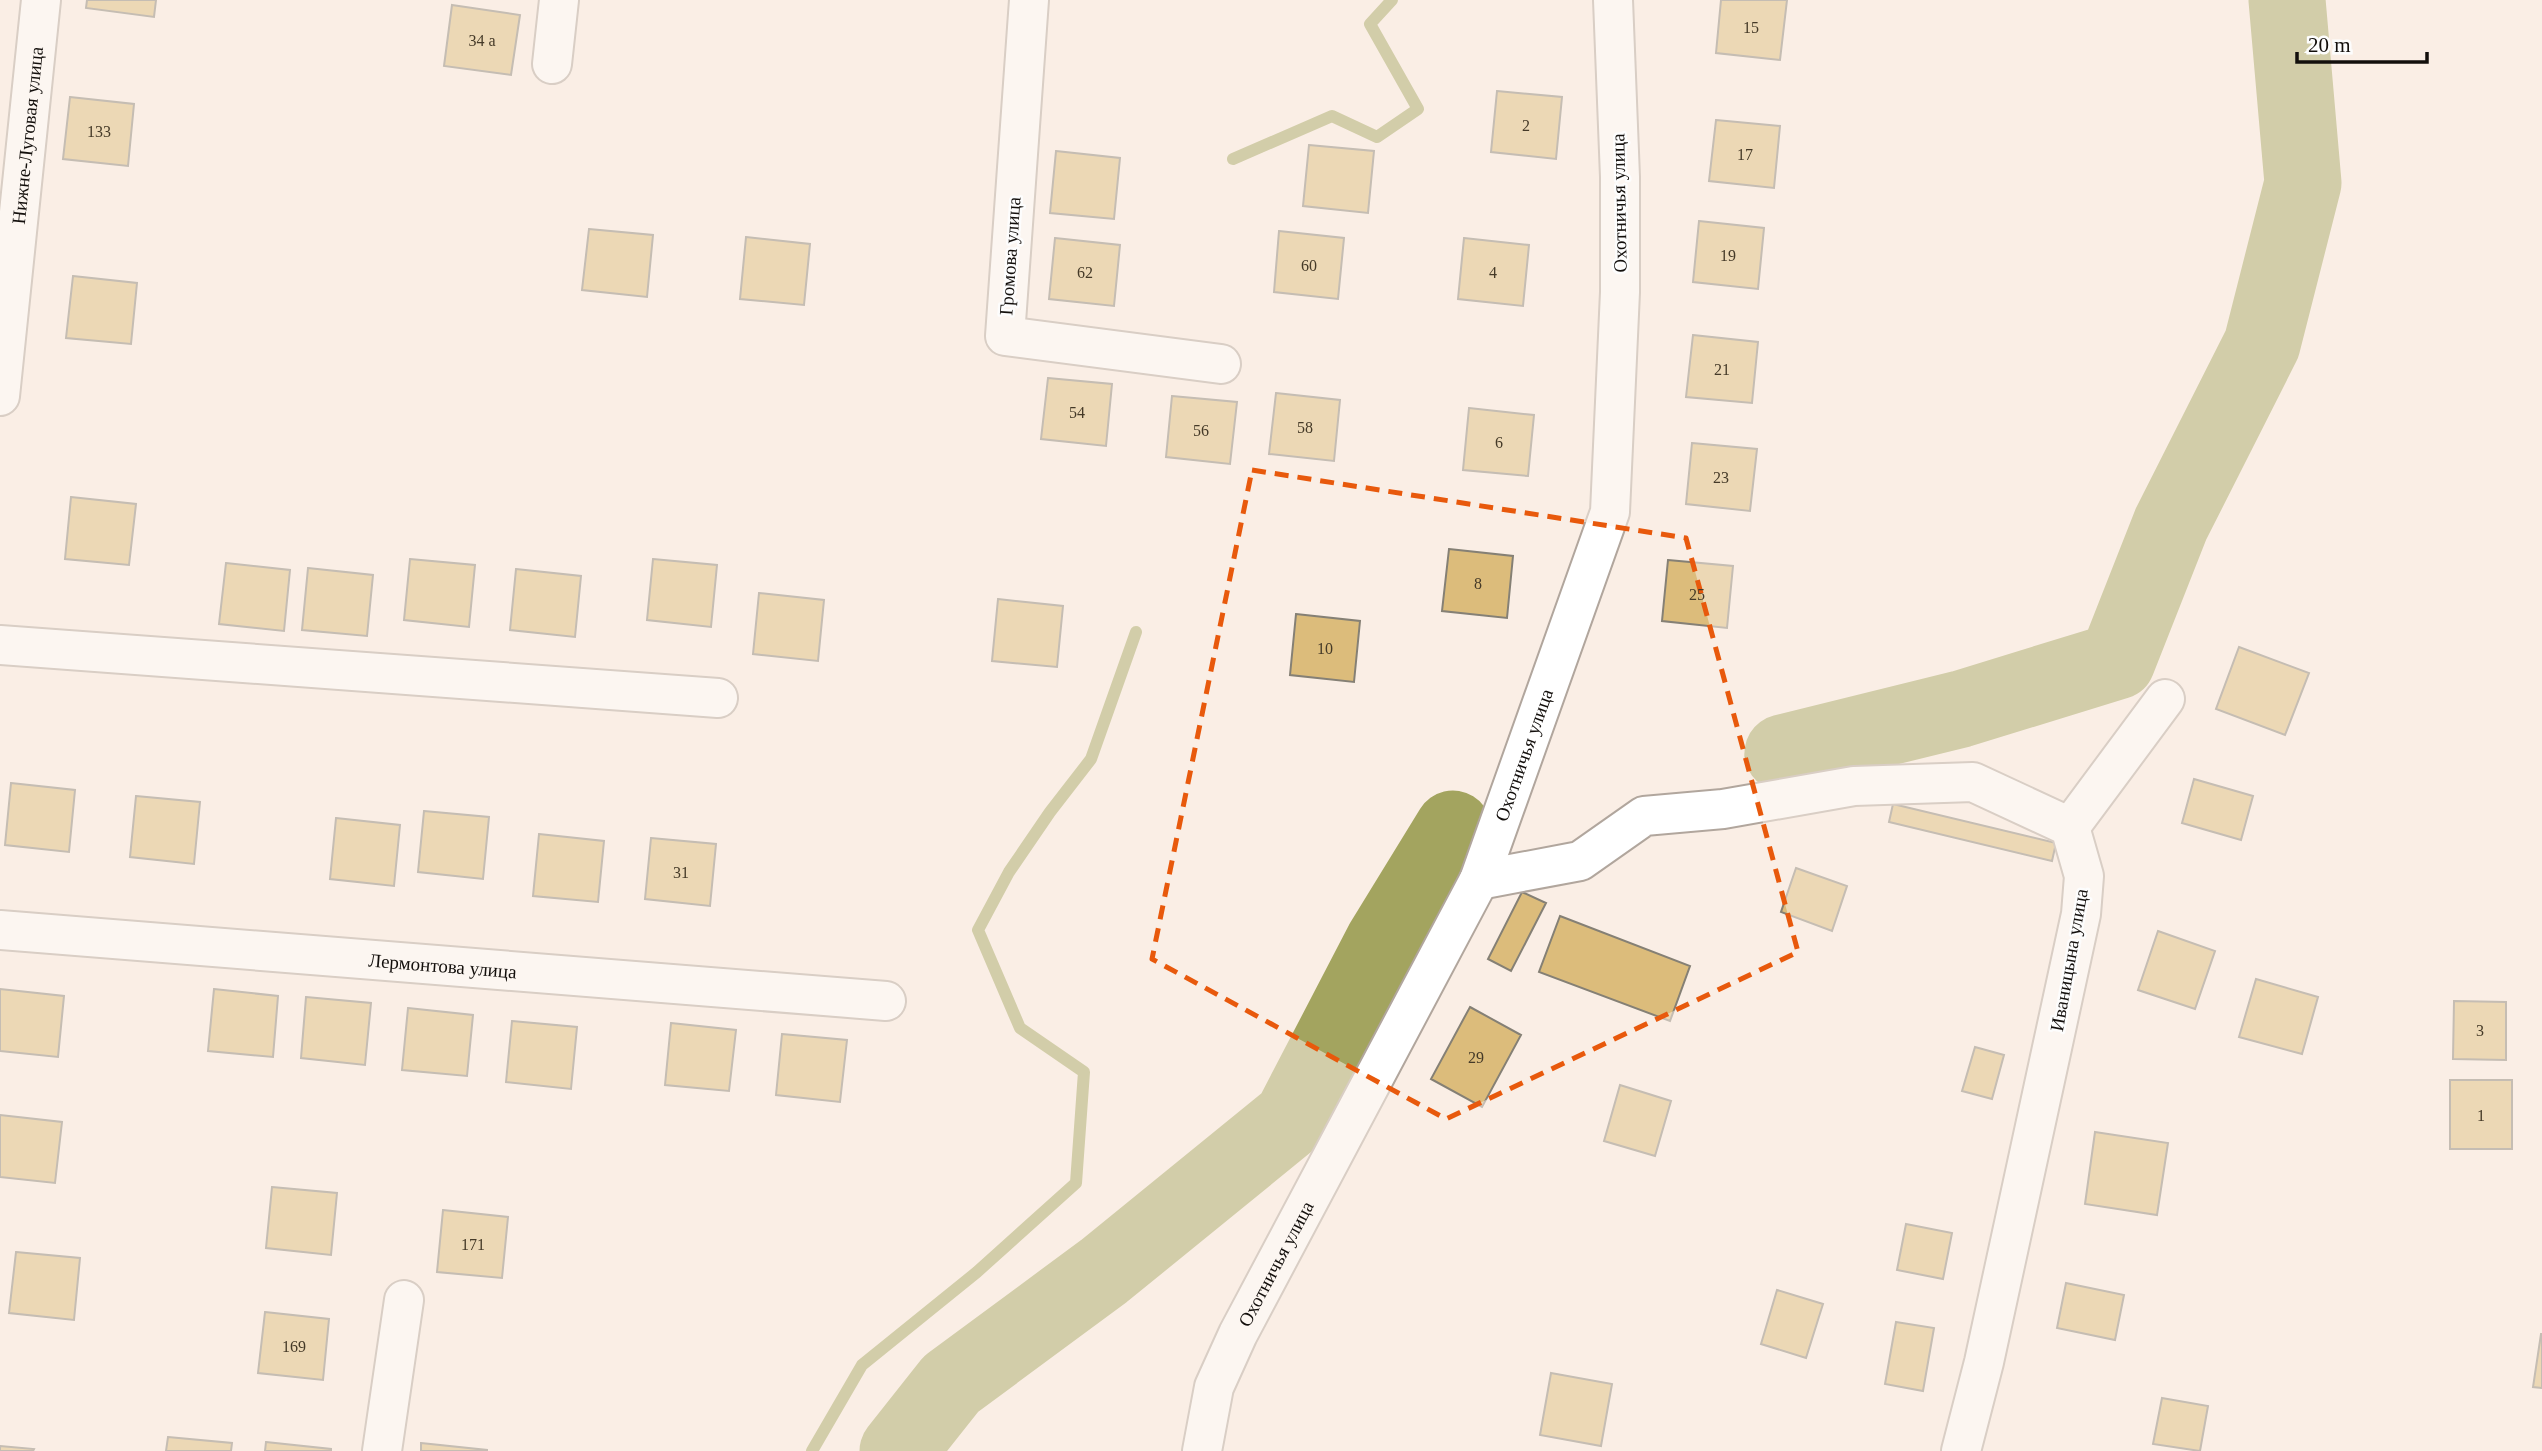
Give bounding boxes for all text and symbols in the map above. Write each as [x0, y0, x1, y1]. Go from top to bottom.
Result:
house number: 15 [1743, 19, 1759, 36]
scale bar [2297, 21, 2426, 65]
house number: 34 а [468, 32, 496, 49]
text: 20 m [2308, 33, 2351, 57]
street label: Нижне-Луговая улица [7, 45, 47, 225]
house number: 2 [1522, 117, 1530, 134]
house number: 133 [87, 123, 111, 140]
street label: Охотничья улица [1607, 133, 1631, 273]
house number: 17 [1737, 146, 1753, 163]
street label: Громова улица [995, 195, 1025, 316]
house number: 19 [1720, 247, 1736, 264]
house number: 60 [1301, 257, 1317, 274]
house number: 62 [1077, 264, 1093, 281]
house number: 4 [1489, 264, 1497, 281]
house number: 21 [1714, 361, 1730, 378]
house number: 54 [1069, 404, 1085, 421]
house number: 58 [1297, 419, 1313, 436]
house number: 56 [1193, 422, 1209, 439]
house number: 6 [1495, 434, 1503, 451]
house number: 23 [1713, 469, 1729, 486]
house number: 8 [1474, 575, 1482, 592]
house number: 25 [1689, 586, 1705, 603]
house number: 10 [1317, 640, 1333, 657]
street label: Охотничья улица [1490, 685, 1557, 824]
house number: 31 [673, 864, 689, 881]
street label: Иваницына улица [2046, 887, 2092, 1033]
street label: Лермонтова улица [368, 949, 518, 982]
house number: 3 [2476, 1022, 2484, 1039]
house number: 29 [1468, 1049, 1484, 1066]
house number: 1 [2477, 1107, 2485, 1124]
street label: Охотничья улица [1233, 1197, 1318, 1330]
house number: 171 [461, 1236, 485, 1253]
house number: 169 [282, 1338, 306, 1355]

